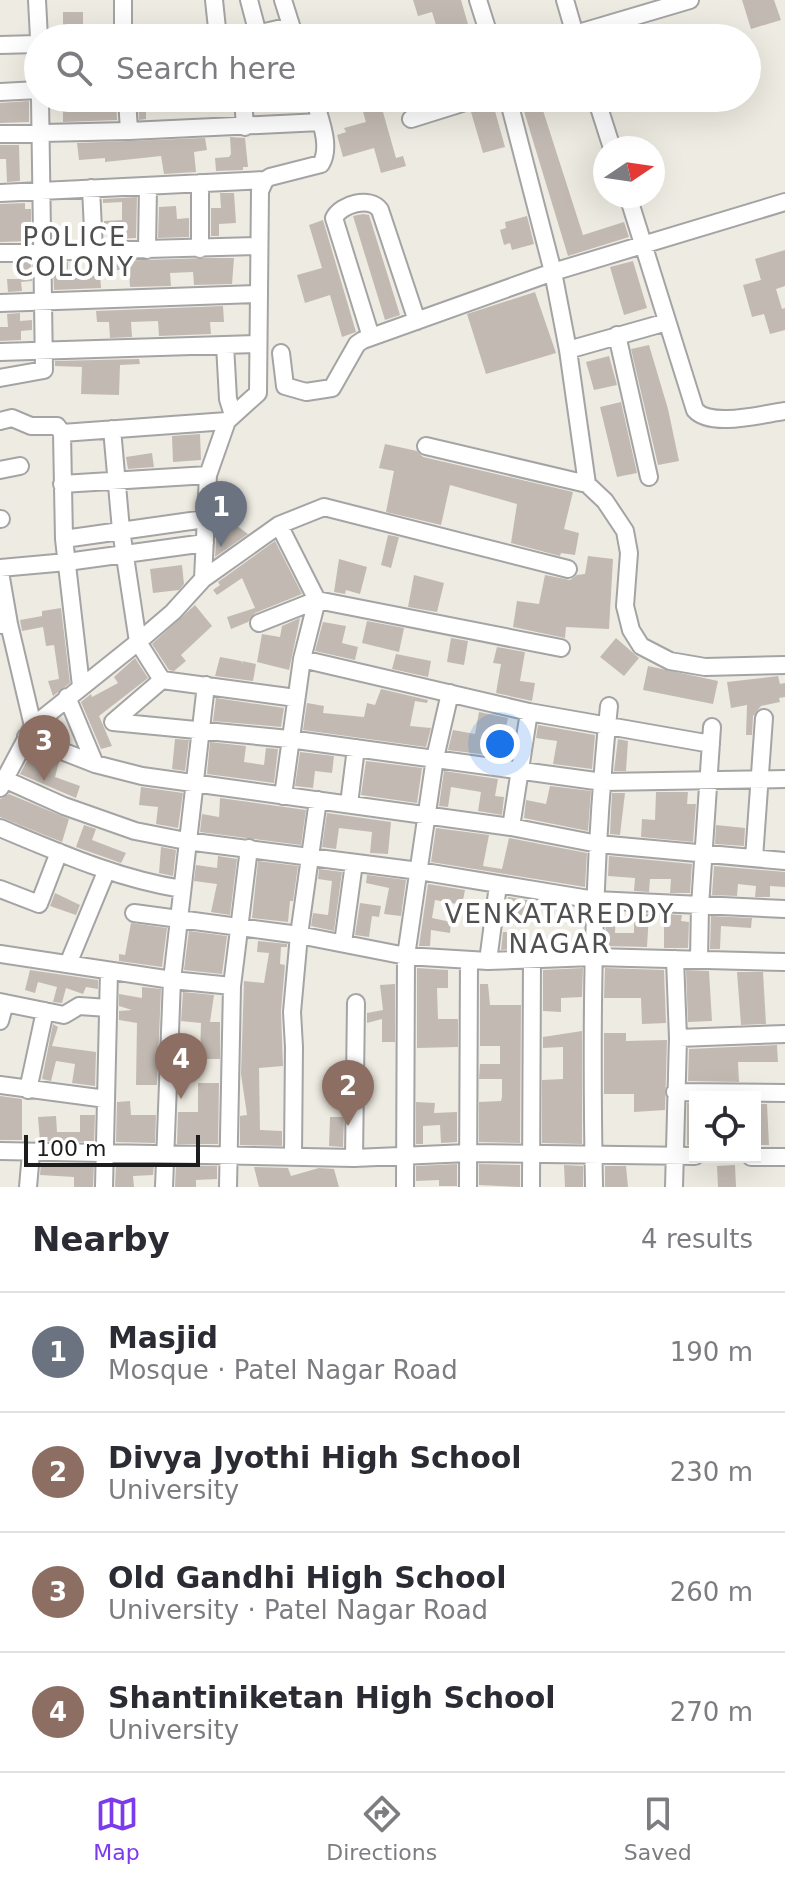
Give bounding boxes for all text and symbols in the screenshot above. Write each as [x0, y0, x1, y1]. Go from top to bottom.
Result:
search box [24, 24, 761, 112]
icon: search [52, 46, 96, 90]
text: Search here [116, 51, 296, 86]
north arrow [593, 136, 665, 208]
district label: POLICE COLONY [15, 222, 135, 282]
pin: 1 [195, 481, 247, 547]
pin: 3 [18, 715, 70, 781]
your location [480, 724, 520, 764]
district label: VENKATAREDDY NAGAR [445, 899, 675, 959]
pin: 4 [155, 1033, 207, 1099]
pin: 2 [322, 1060, 374, 1126]
map controls [689, 1091, 761, 1163]
button: locate [689, 1091, 761, 1163]
scale bar [24, 1131, 200, 1167]
text: 100 m [36, 1136, 106, 1161]
text: Nearby [32, 1219, 170, 1259]
text: 4 results [641, 1224, 753, 1254]
text: Masjid [108, 1320, 218, 1355]
text: 1 [49, 1337, 67, 1367]
text: 190 m [670, 1337, 753, 1367]
text: Mosque · Patel Nagar Road [108, 1355, 458, 1385]
text: Divya Jyothi High School [108, 1440, 522, 1475]
text: 2 [49, 1457, 67, 1487]
text: 230 m [670, 1457, 753, 1487]
text: University [108, 1475, 239, 1505]
text: Old Gandhi High School [108, 1560, 506, 1595]
text: 3 [49, 1577, 67, 1607]
text: 260 m [670, 1577, 753, 1607]
text: University · Patel Nagar Road [108, 1595, 488, 1625]
text: Shantiniketan High School [108, 1680, 556, 1715]
text: 4 [49, 1697, 67, 1727]
text: 270 m [670, 1697, 753, 1727]
text: University [108, 1715, 239, 1745]
tab: Map [93, 1792, 140, 1865]
tab: Directions [326, 1792, 437, 1865]
tab: Saved [624, 1792, 692, 1865]

